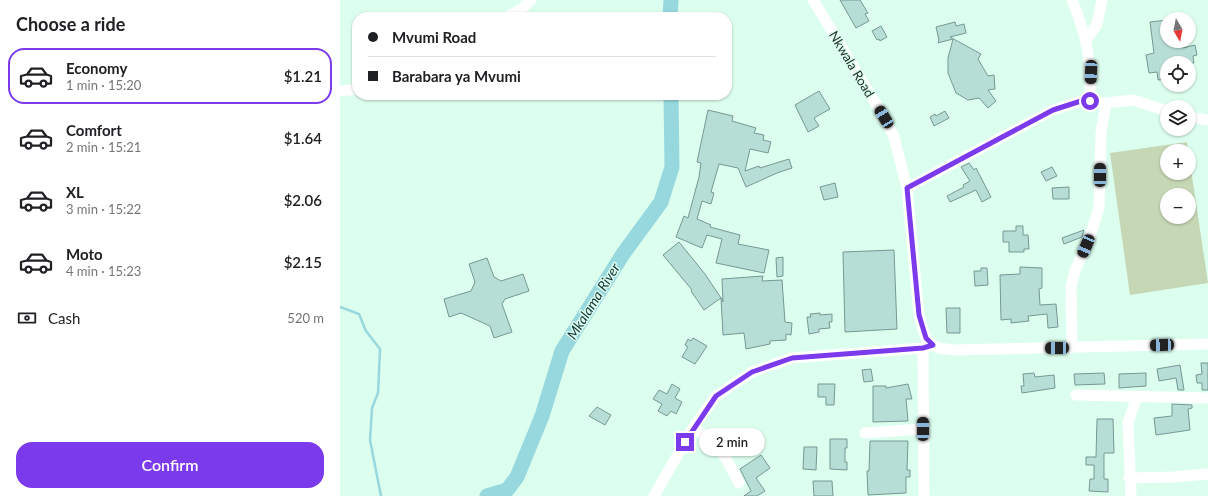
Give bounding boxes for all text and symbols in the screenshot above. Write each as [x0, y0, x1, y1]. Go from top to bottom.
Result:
north arrow [1160, 12, 1196, 48]
map controls [1160, 12, 1196, 224]
text: Choose a ride [16, 13, 125, 35]
text: Mvumi Road [392, 28, 476, 46]
street label: Nkwala Road [826, 28, 878, 100]
button: locate [1160, 56, 1196, 92]
icon: car [18, 58, 54, 94]
text: Economy [66, 59, 127, 77]
car [1085, 60, 1097, 84]
text: $1.21 [284, 67, 322, 85]
text: Barabara ya Mvumi [392, 67, 521, 85]
text: 1 min · 15:20 [66, 77, 141, 93]
route start [1081, 92, 1099, 110]
button: layers [1160, 100, 1196, 136]
car [873, 104, 895, 130]
icon: car [18, 120, 54, 156]
text: Comfort [66, 121, 122, 139]
text: $1.64 [284, 129, 322, 147]
text: 2 min · 15:21 [66, 139, 141, 155]
button: + [1160, 144, 1196, 180]
car [1094, 163, 1106, 187]
icon: car [18, 182, 54, 218]
text: XL [66, 183, 84, 201]
button: − [1160, 188, 1196, 224]
text: $2.06 [284, 191, 322, 209]
text: 3 min · 15:22 [66, 201, 141, 217]
car [1076, 233, 1096, 259]
icon: car [18, 244, 54, 280]
text: Moto [66, 245, 103, 263]
text: $2.15 [284, 253, 322, 271]
water label: Mkalama River [563, 260, 623, 342]
text: 4 min · 15:23 [66, 263, 141, 279]
icon: cash [16, 307, 38, 329]
text: Cash [48, 309, 80, 327]
text: 520 m [287, 310, 324, 326]
car [1150, 339, 1174, 351]
car [1045, 342, 1069, 354]
car [917, 417, 929, 441]
callout: 2 min [699, 428, 765, 456]
route end [676, 433, 694, 451]
text: 2 min [716, 434, 748, 450]
button: Confirm [16, 442, 324, 488]

